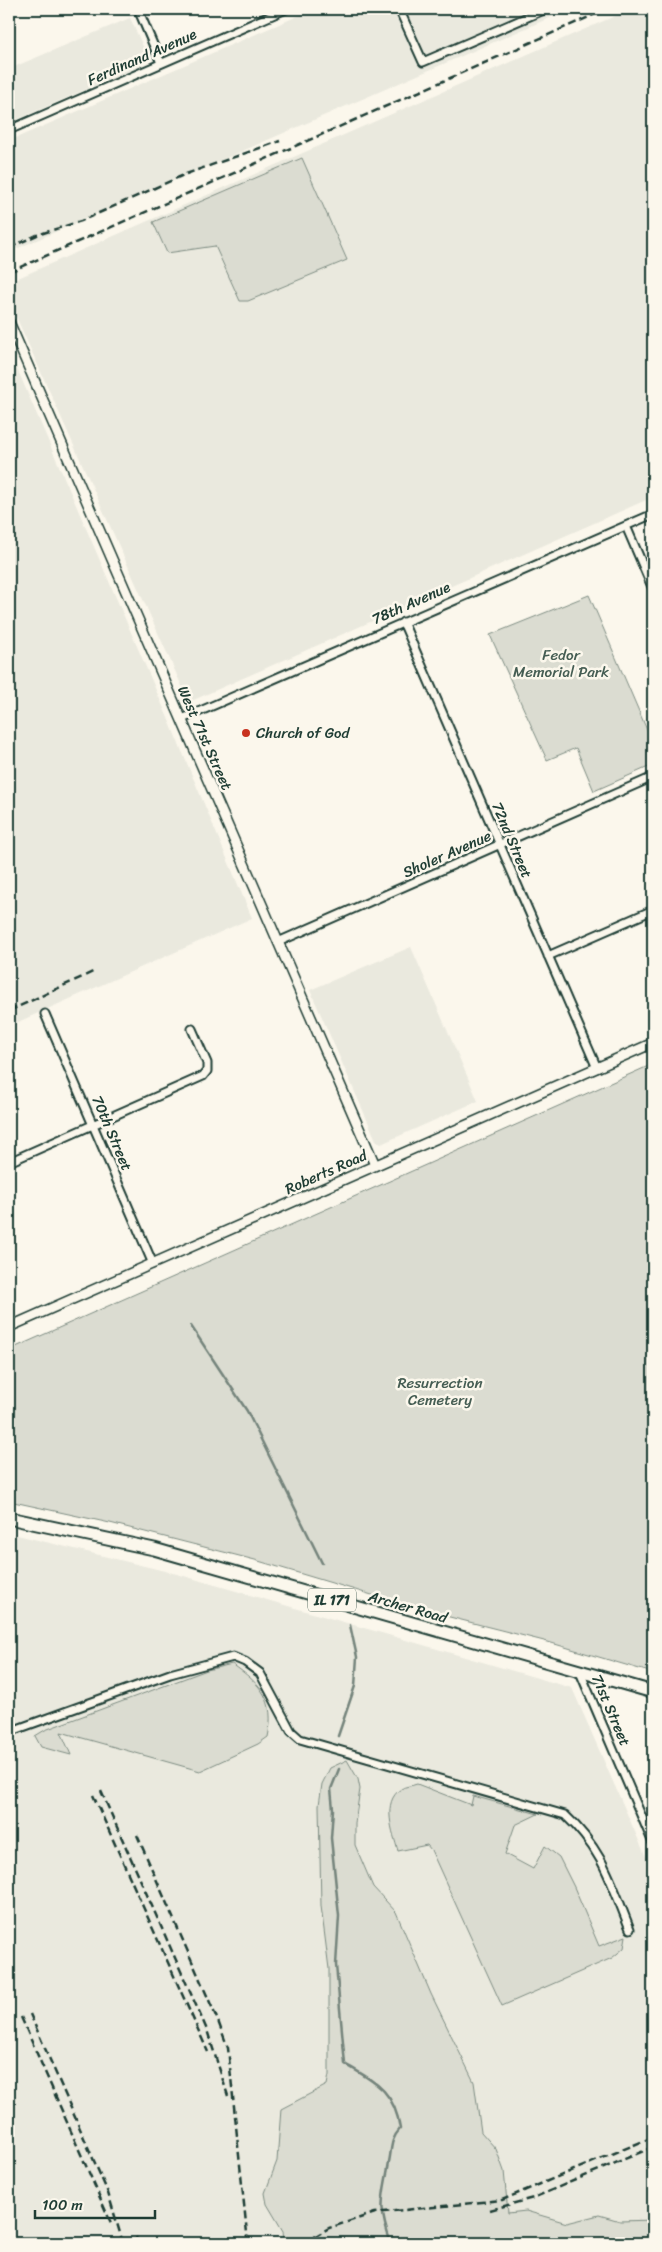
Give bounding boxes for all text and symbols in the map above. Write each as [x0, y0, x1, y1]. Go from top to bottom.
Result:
street label: Ferdinand Avenue [83, 21, 201, 93]
street label: 78th Avenue [367, 574, 455, 632]
park label: Fedor Memorial Park [513, 642, 609, 685]
street label: West 71st Street [170, 681, 240, 795]
place label: Church of God [256, 720, 350, 746]
marker: Church of God [240, 727, 252, 739]
street label: 72nd Street [484, 798, 540, 883]
street label: Sholer Avenue [398, 823, 496, 885]
street label: 70th Street [84, 1091, 140, 1175]
street label: Roberts Road [281, 1142, 372, 1202]
park label: Resurrection Cemetery [397, 1370, 483, 1413]
street label: Archer Road [364, 1583, 452, 1631]
road number: IL 171 [308, 1588, 356, 1612]
street label: 71st Street [584, 1670, 638, 1750]
scale bar [35, 2187, 155, 2219]
text: 100 m [42, 2192, 83, 2218]

